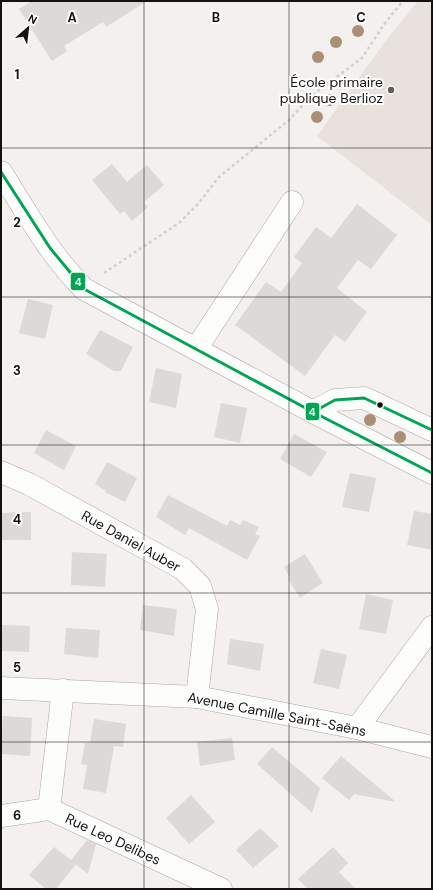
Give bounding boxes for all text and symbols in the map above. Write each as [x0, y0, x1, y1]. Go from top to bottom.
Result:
north arrow [8, 8, 48, 48]
text: A [67, 9, 77, 26]
text: B [212, 9, 220, 26]
text: C [356, 9, 366, 26]
text: N [26, 11, 40, 27]
text: 1 [15, 66, 19, 83]
place label: École primaire publique Berlioz [280, 73, 383, 107]
marker: École primaire publique Berlioz [386, 85, 396, 95]
text: 2 [13, 214, 21, 231]
line badge: 4 [70, 272, 86, 291]
text: 4 [74, 275, 82, 289]
text: 3 [13, 362, 21, 379]
unlabelled marker [375, 400, 385, 410]
line badge: 4 [305, 402, 320, 421]
text: 4 [308, 405, 316, 419]
street label: Rue Daniel Auber [78, 506, 184, 576]
text: 4 [13, 511, 21, 528]
text: 5 [13, 659, 21, 676]
street label: Avenue Camille Saint-Saëns [186, 688, 368, 740]
text: 6 [13, 807, 21, 824]
street label: Rue Leo Delibes [63, 809, 163, 869]

